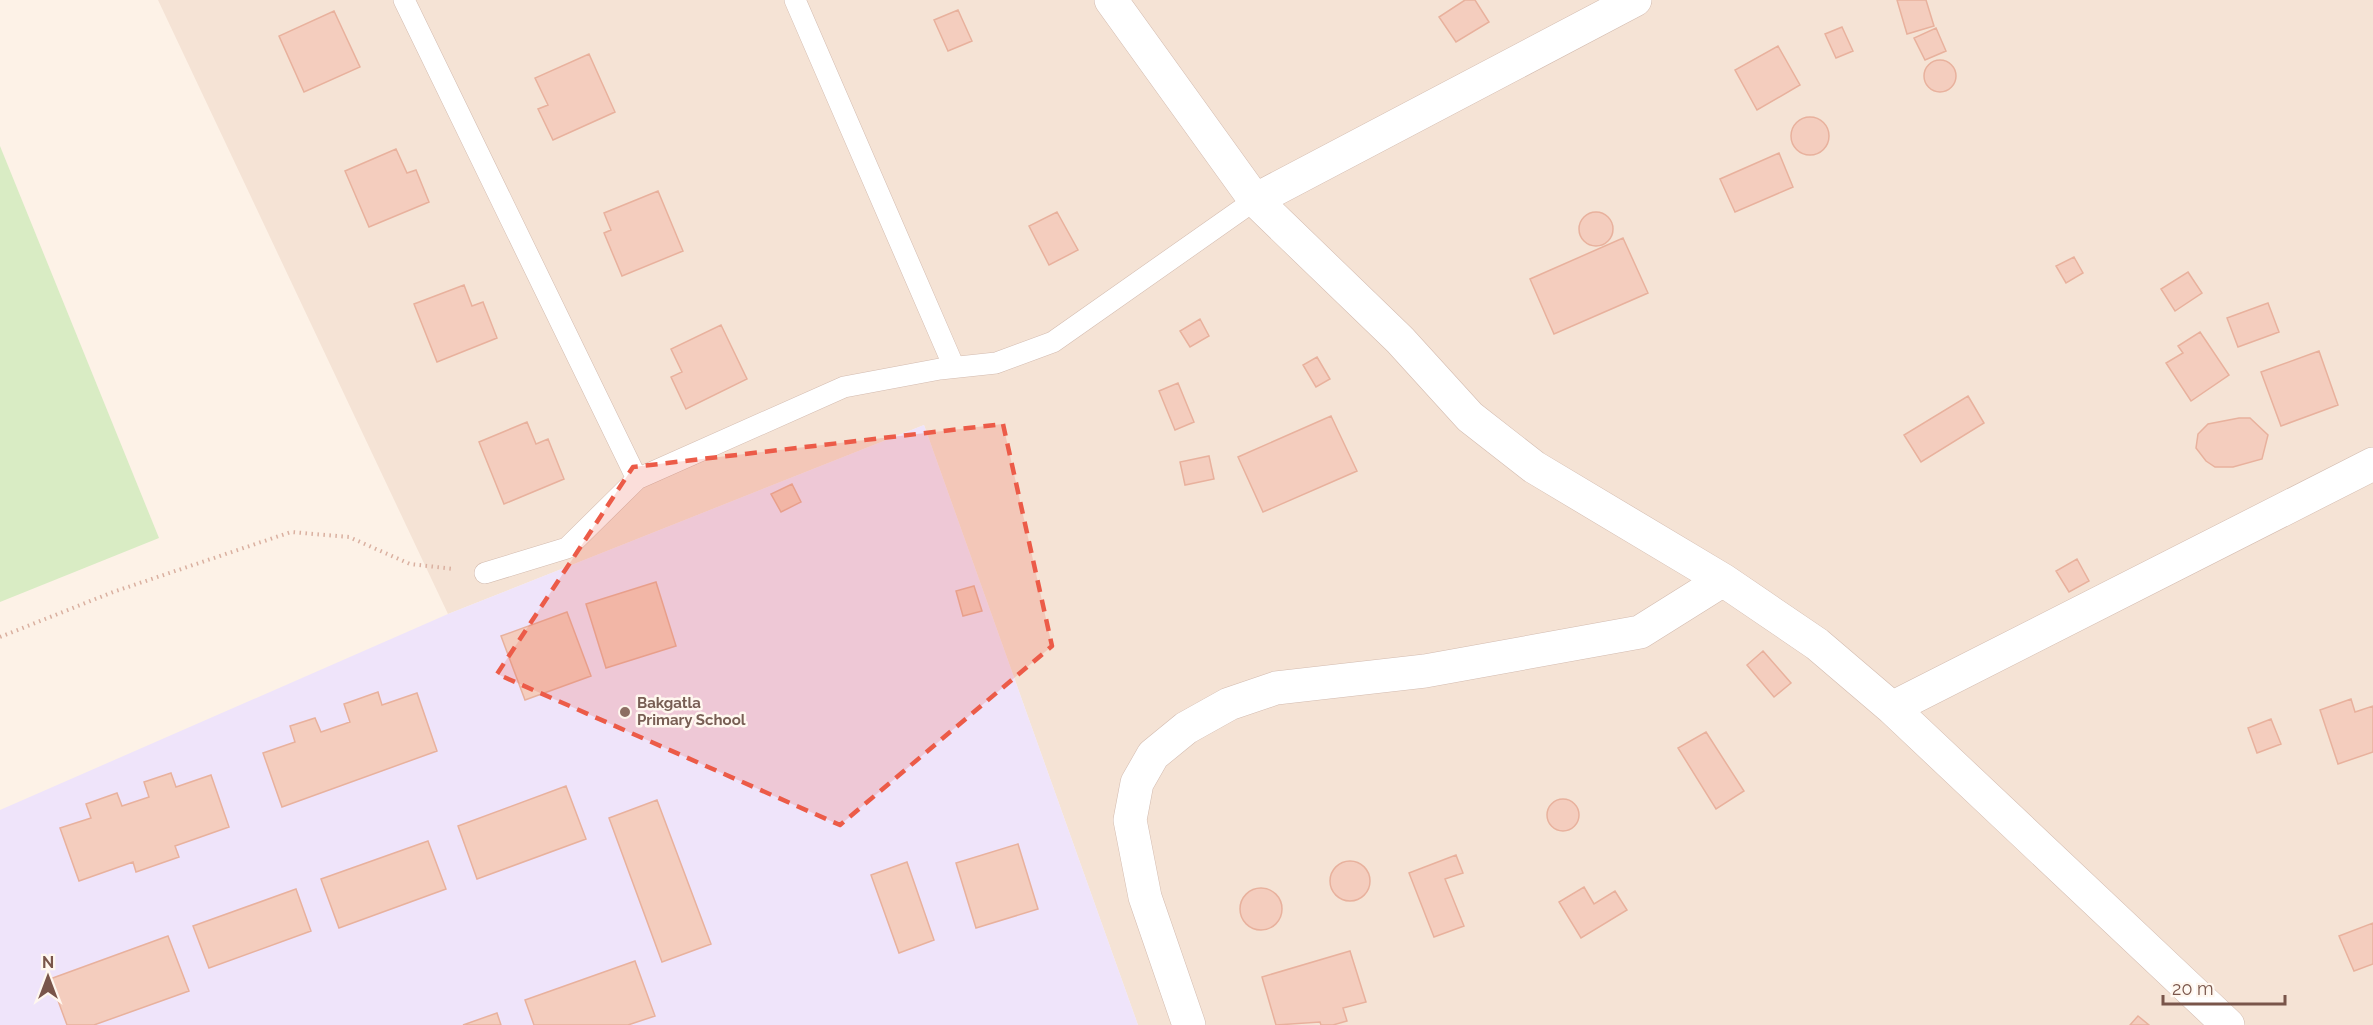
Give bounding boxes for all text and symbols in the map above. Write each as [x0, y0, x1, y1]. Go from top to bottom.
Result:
place label: Bakgatla Primary School [637, 694, 746, 729]
marker: Bakgatla Primary School [618, 705, 632, 719]
north arrow [18, 947, 78, 1007]
text: N [42, 953, 54, 972]
scale bar [2163, 968, 2284, 1006]
text: 20 m [2172, 978, 2214, 999]

